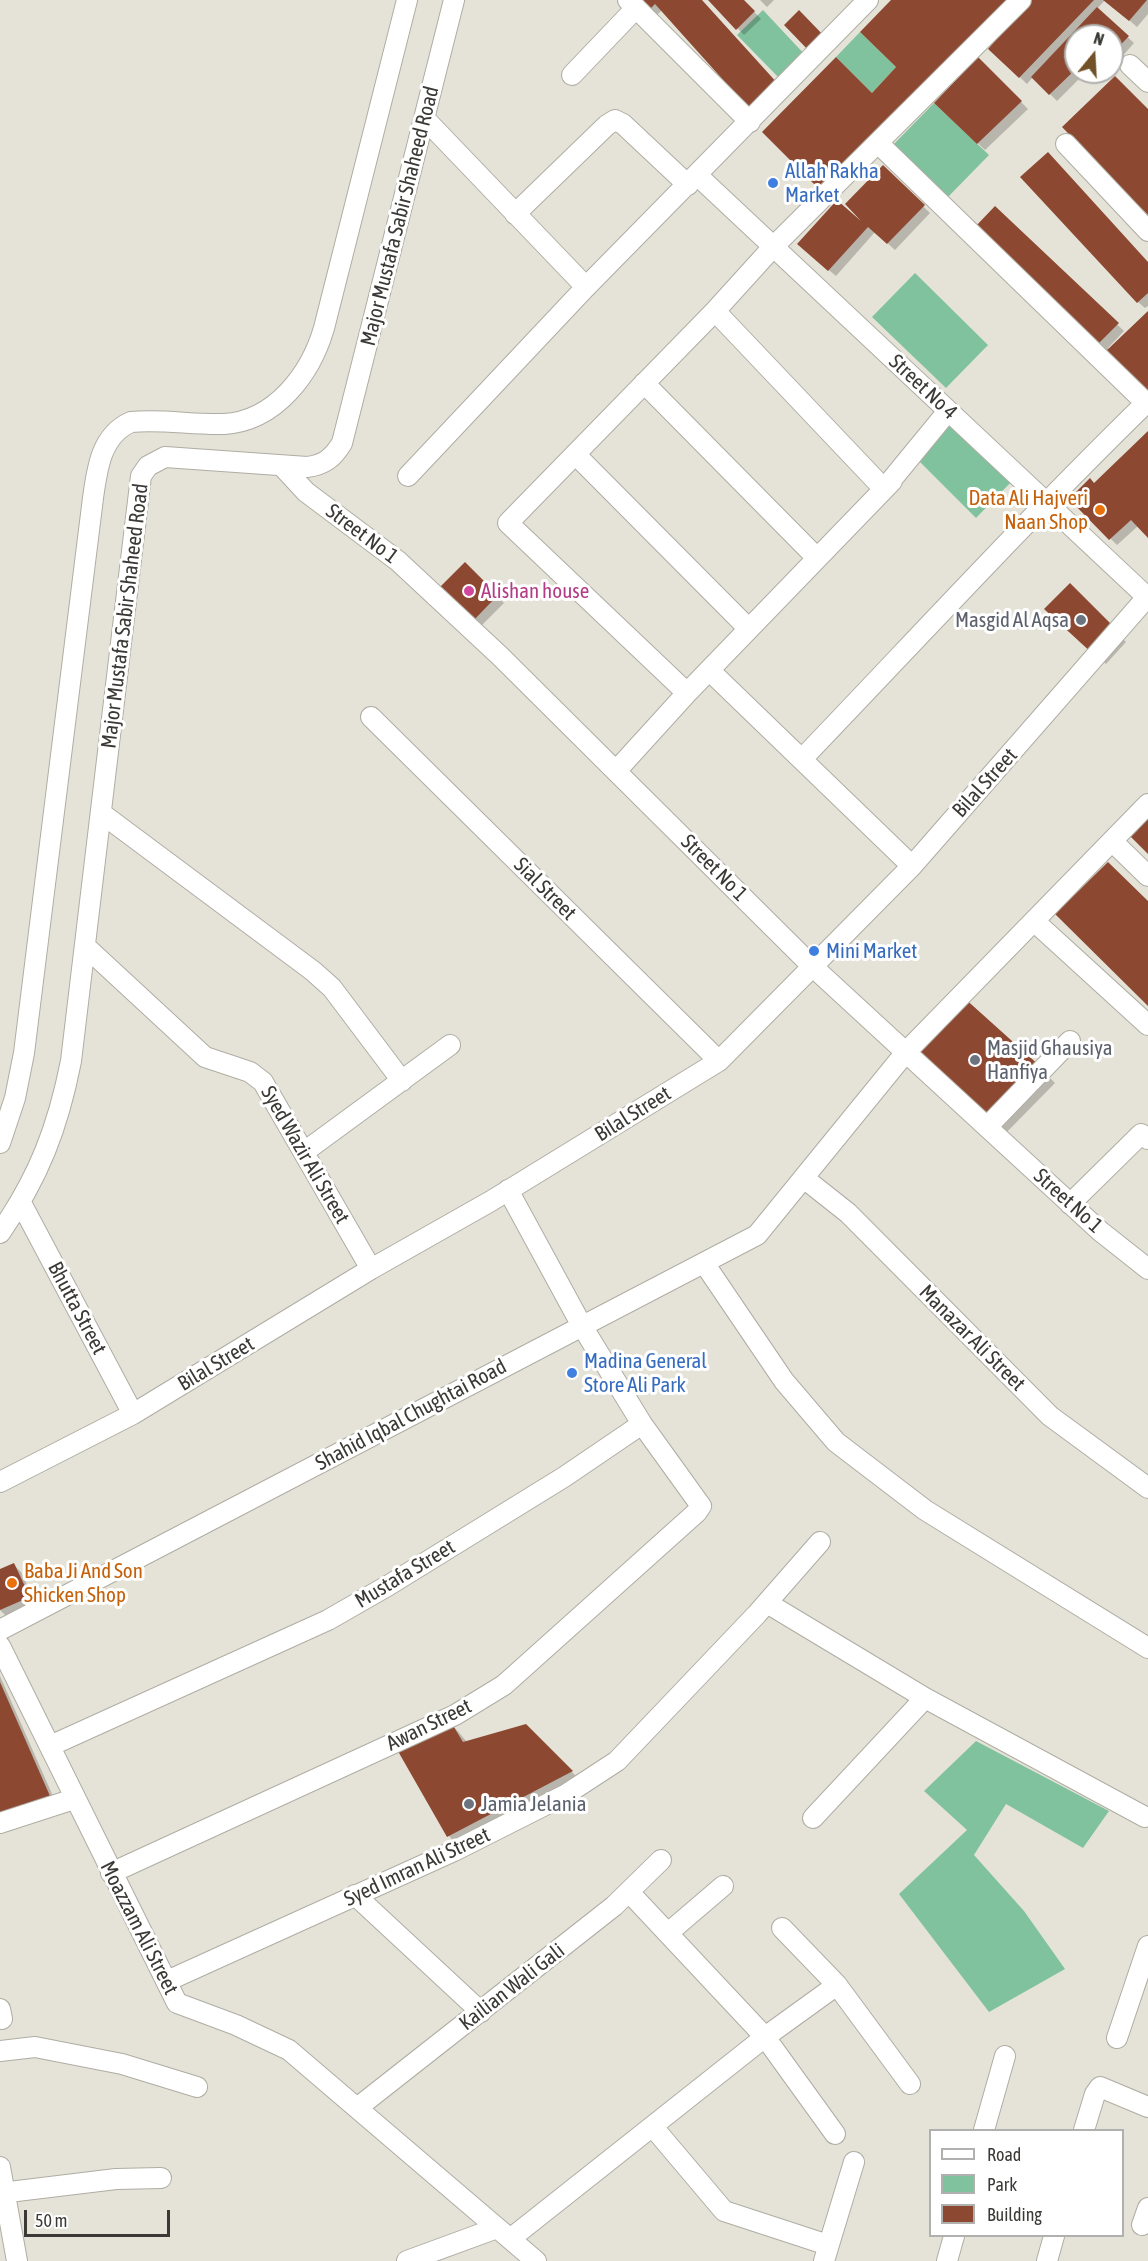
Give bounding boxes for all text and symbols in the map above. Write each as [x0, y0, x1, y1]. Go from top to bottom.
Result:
north arrow [1064, 24, 1124, 84]
text: N [1092, 29, 1106, 49]
street label: Major Mustafa Sabir Shaheed Road [356, 84, 444, 348]
place label: Allah Rakha Market [785, 158, 879, 208]
marker: Allah Rakha Market [766, 176, 780, 190]
street label: Street No 4 [884, 349, 962, 425]
street label: Major Mustafa Sabir Shaheed Road [96, 482, 154, 750]
place label: Data Ali Hajveri Naan Shop [968, 485, 1088, 535]
street label: Street No 1 [321, 499, 403, 569]
marker: Data Ali Hajveri Naan Shop [1093, 503, 1107, 517]
place label: Alishan house [481, 578, 589, 604]
marker: Alishan house [462, 584, 476, 598]
place label: Masgid Al Aqsa [955, 607, 1069, 633]
marker: Masgid Al Aqsa [1074, 613, 1088, 627]
street label: Bilal Street [947, 743, 1023, 823]
street label: Street No 1 [675, 829, 753, 907]
street label: Sial Street [509, 853, 581, 925]
place label: Mini Market [826, 938, 917, 964]
marker: Mini Market [807, 944, 821, 958]
place label: Masjid Ghausiya Hanfiya [987, 1035, 1112, 1085]
marker: Masjid Ghausiya Hanfiya [968, 1053, 982, 1067]
street label: Bilal Street [590, 1081, 676, 1147]
street label: Syed Wazir Ali Street [255, 1082, 355, 1228]
street label: Street No 1 [1028, 1164, 1108, 1238]
street label: Bhutta Street [42, 1257, 112, 1359]
street label: Manazar Ali Street [914, 1280, 1030, 1396]
street label: Bilal Street [173, 1331, 259, 1397]
place label: Madina General Store Ali Park [584, 1348, 707, 1398]
street label: Shahid Iqbal Chughtai Road [311, 1354, 511, 1476]
marker: Madina General Store Ali Park [565, 1366, 579, 1380]
street label: Mustafa Street [351, 1534, 459, 1614]
place label: Baba Ji And Son Shicken Shop [24, 1558, 143, 1608]
marker: Baba Ji And Son Shicken Shop [5, 1576, 19, 1590]
street label: Awan Street [382, 1694, 476, 1756]
place label: Jamia Jelania [481, 1791, 586, 1817]
marker: Jamia Jelania [462, 1797, 476, 1811]
street label: Syed Imran Ali Street [340, 1822, 494, 1912]
street label: Moazzam Ali Street [95, 1857, 183, 1999]
street label: Kailian Wali Gali [454, 1938, 570, 2036]
legend [929, 2129, 1124, 2237]
text: Road [987, 2144, 1021, 2165]
text: Park [987, 2174, 1017, 2195]
scale bar [27, 2198, 172, 2236]
text: Building [987, 2204, 1042, 2225]
text: 50 m [35, 2210, 67, 2231]

